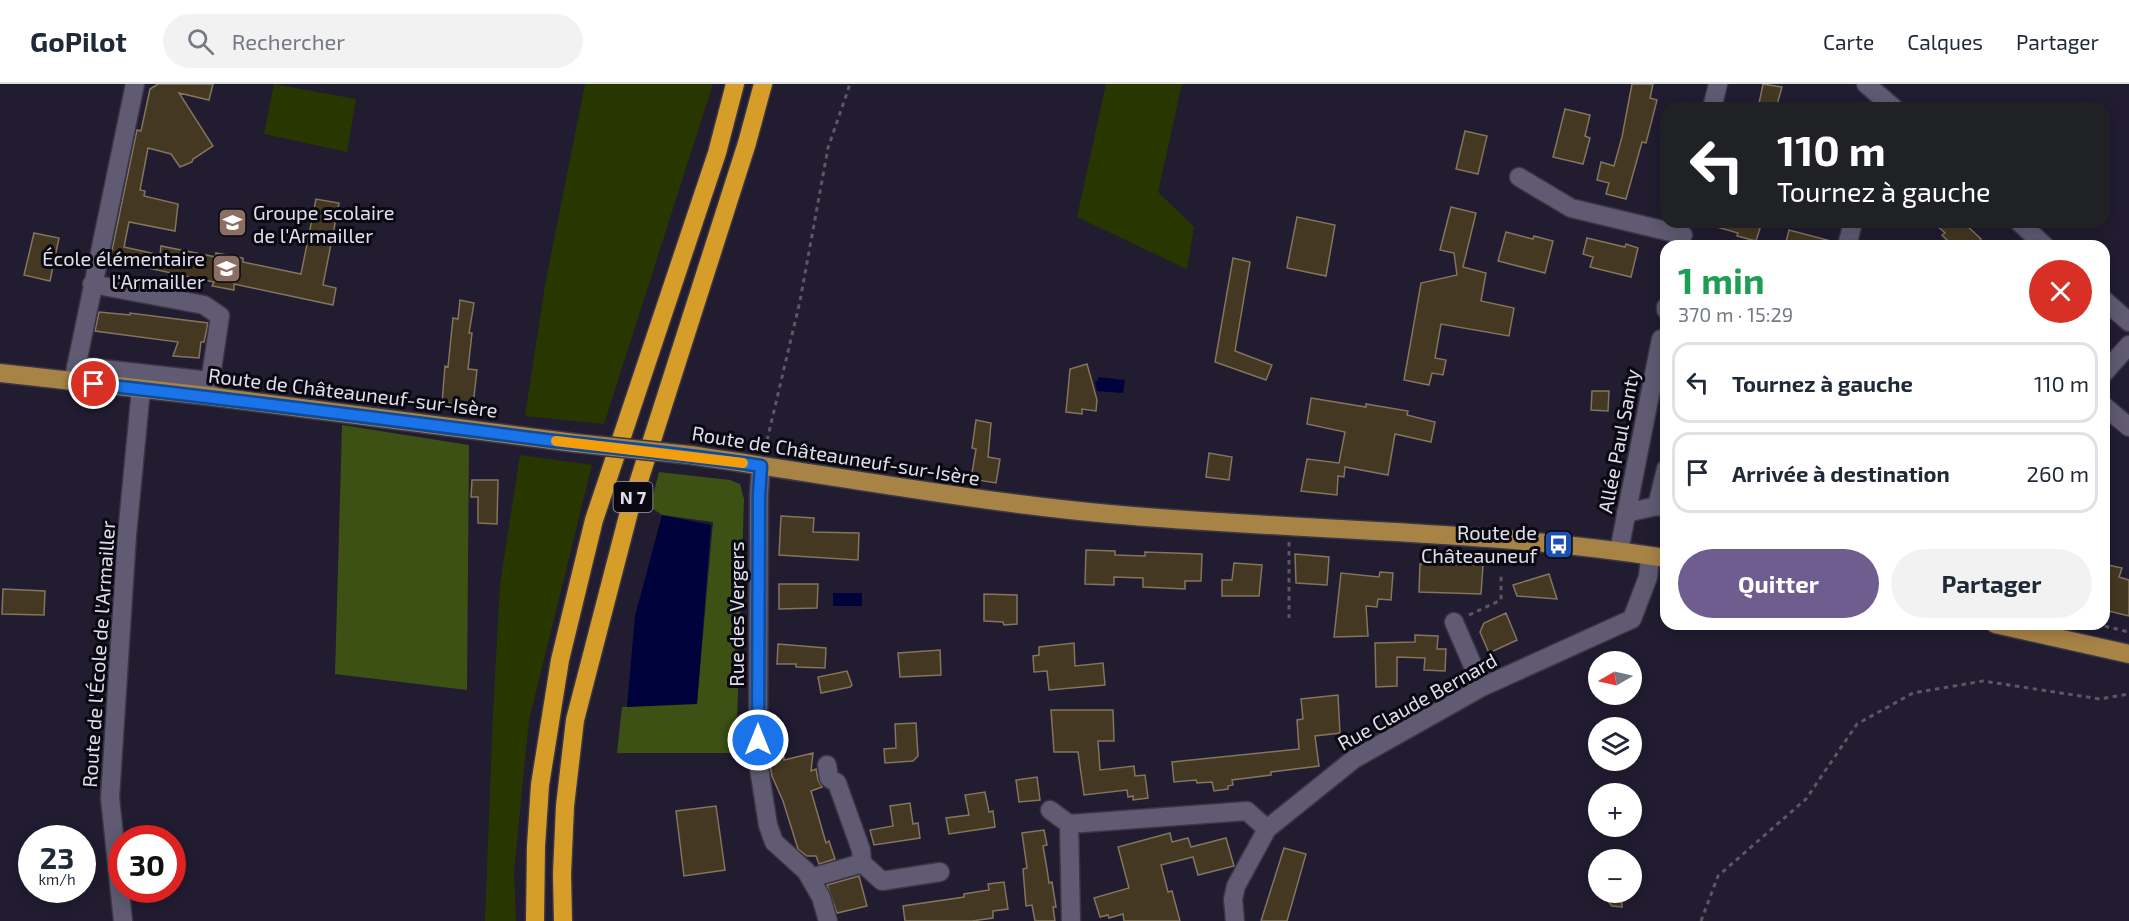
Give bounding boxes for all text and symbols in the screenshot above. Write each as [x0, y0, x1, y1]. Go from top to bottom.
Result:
search box [163, 14, 583, 68]
text: GoPilot [30, 24, 127, 58]
icon: search [184, 25, 217, 58]
text: Rechercher [232, 28, 345, 54]
text: Carte [1823, 29, 1874, 54]
text: Calques [1907, 29, 1983, 54]
text: Partager [2016, 29, 2099, 54]
text: 110 m [1777, 124, 1886, 174]
icon: left [1678, 126, 1756, 204]
text: Tournez à gauche [1777, 175, 1991, 207]
place label: Groupe scolaire de l'Armailler [253, 200, 394, 247]
school or university icon: Groupe scolaire de l'Armailler [216, 207, 248, 239]
place label: École élémentaire l'Armailler [42, 246, 205, 293]
school or university icon: École élémentaire l'Armailler [210, 253, 242, 285]
text: 1 min [1678, 258, 1765, 301]
button: close [2029, 260, 2092, 323]
text: 370 m · 15:29 [1678, 302, 1793, 326]
pin [68, 358, 119, 409]
street label: Route de Châteauneuf-sur-Isère [207, 362, 499, 422]
icon: left [1681, 366, 1714, 399]
icon: arrive [77, 367, 110, 400]
street label: Allée Paul Santy [1592, 367, 1644, 515]
text: Tournez à gauche [1732, 370, 1913, 396]
text: 110 m [2034, 370, 2089, 396]
street label: Route de Châteauneuf-sur-Isère [690, 420, 982, 490]
icon: arrive [1681, 456, 1714, 489]
text: Arrivée à destination [1732, 460, 1950, 486]
text: 260 m [2027, 460, 2089, 486]
road number: N 7 [614, 482, 652, 512]
street label: Route de l'École de l'Armailler [77, 520, 119, 788]
place label: Route de Châteauneuf [1421, 520, 1537, 567]
bus stop icon: Route de Châteauneuf [1542, 528, 1574, 560]
street label: Rue des Vergers [724, 541, 748, 687]
button: Quitter [1678, 549, 1879, 618]
button: Partager [1891, 549, 2092, 618]
street label: Rue Claude Bernard [1333, 647, 1501, 755]
north arrow [1588, 651, 1642, 705]
map controls [1588, 651, 1642, 903]
position arrow [726, 708, 790, 772]
button: layers [1588, 717, 1642, 771]
button: + [1588, 783, 1642, 837]
speed limit sign: 30 [108, 825, 186, 903]
text: 23 [40, 839, 74, 875]
button: − [1588, 849, 1642, 903]
text: km/h [38, 870, 76, 888]

